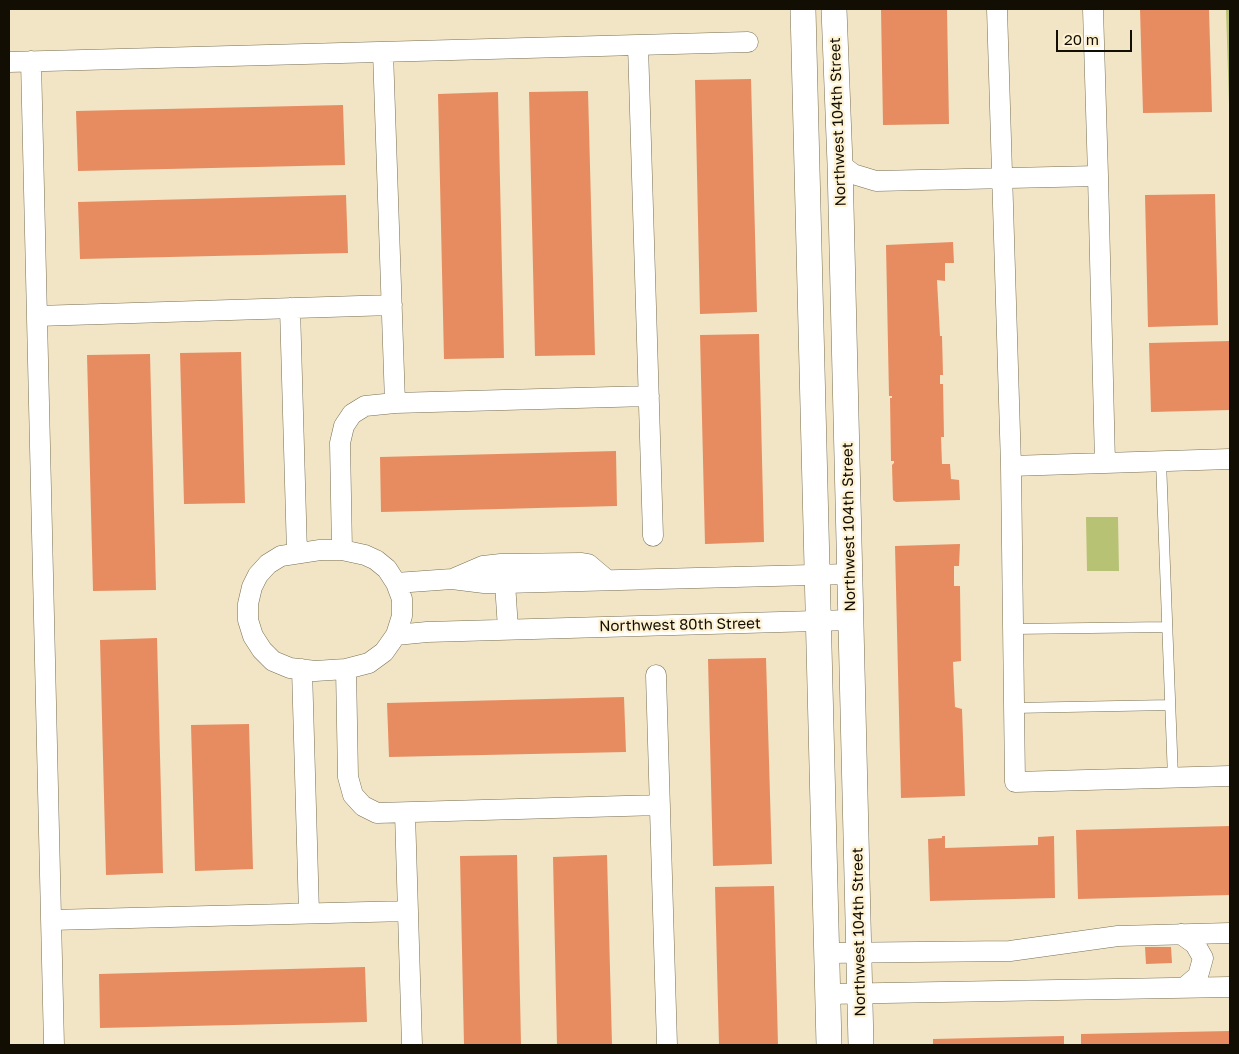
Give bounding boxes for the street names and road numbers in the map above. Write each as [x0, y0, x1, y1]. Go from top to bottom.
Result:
street label: Northwest 104th Street [826, 37, 850, 207]
street label: Northwest 104th Street [839, 442, 859, 612]
street label: Northwest 80th Street [599, 615, 761, 635]
street label: Northwest 104th Street [849, 847, 869, 1017]

